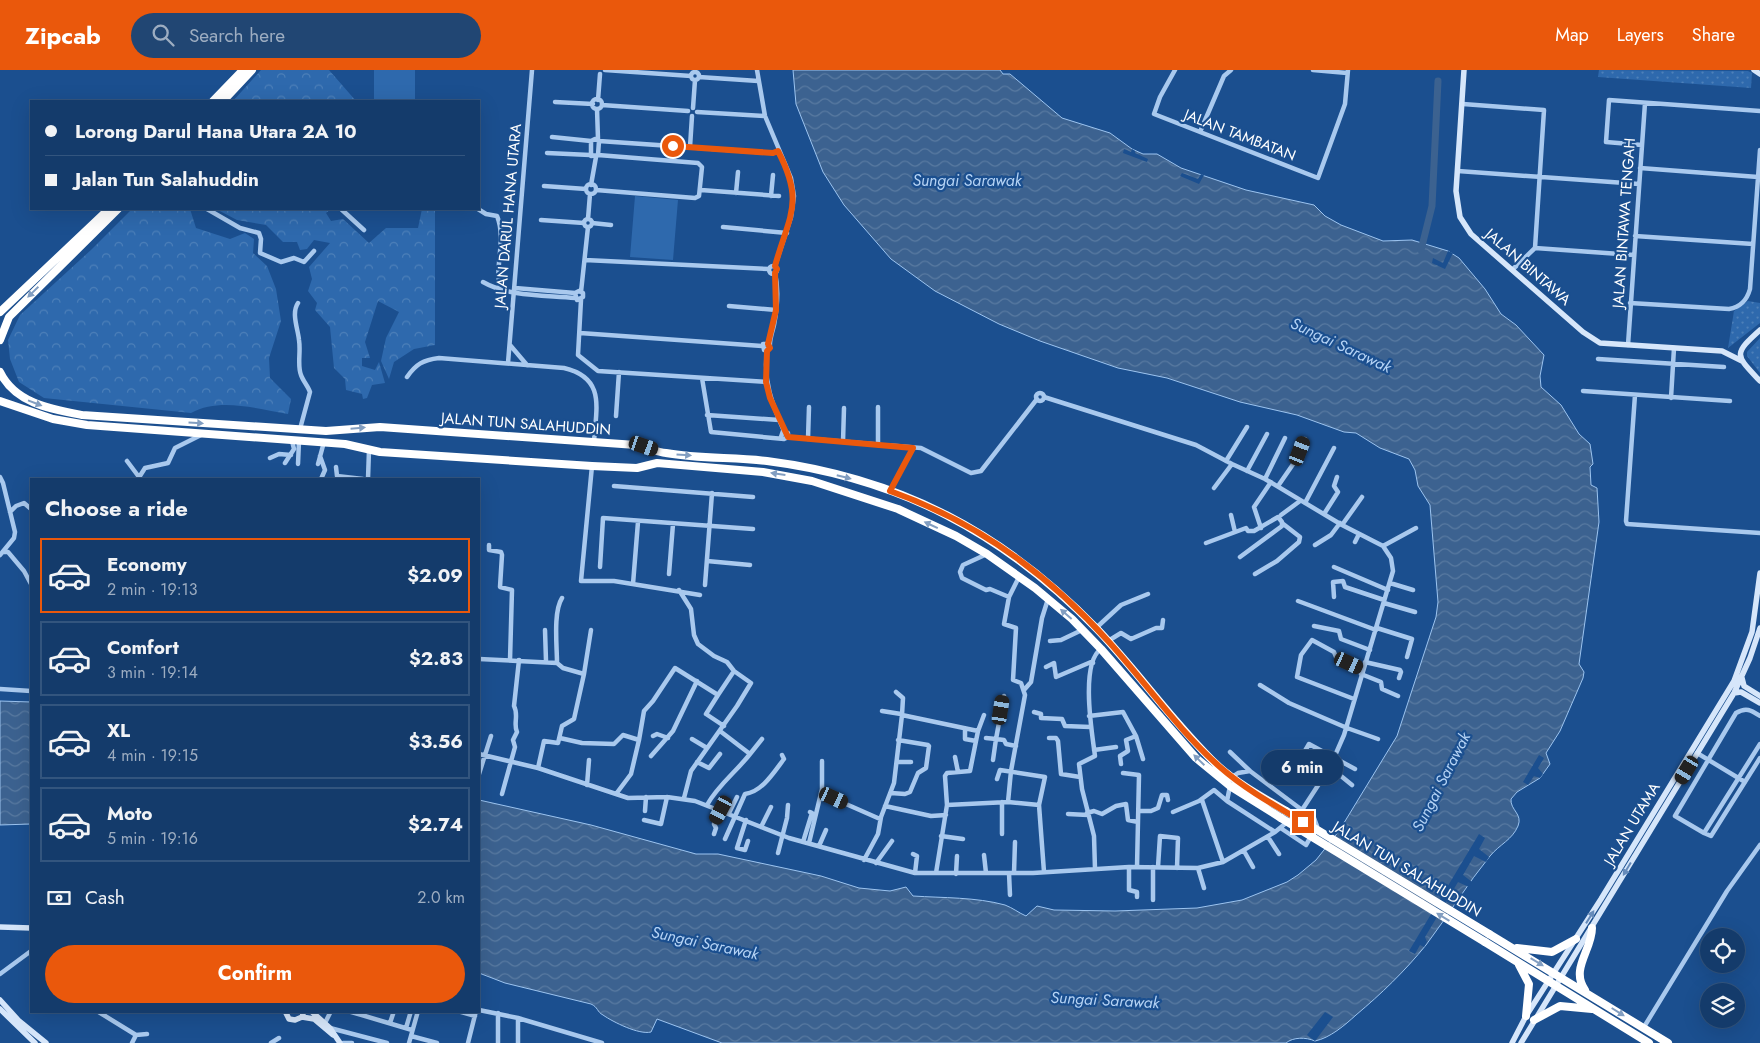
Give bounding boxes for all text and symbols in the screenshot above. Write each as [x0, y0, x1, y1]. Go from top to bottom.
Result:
search box [131, 13, 481, 58]
text: Zipcab [25, 18, 101, 53]
icon: search [149, 21, 177, 49]
text: Search here [189, 22, 285, 49]
text: Map [1555, 22, 1589, 48]
text: Layers [1617, 22, 1664, 48]
text: Share [1692, 22, 1735, 48]
street label: JALAN TAMBATAN [1179, 103, 1299, 166]
text: Lorong Darul Hana Utara 2A 10 [75, 118, 357, 145]
street label: JALAN DARUL HANA UTARA [489, 123, 527, 311]
route start [662, 135, 684, 157]
street label: JALAN BINTAWA TENGAH [1607, 137, 1641, 311]
text: Jalan Tun Salahuddin [75, 166, 259, 193]
water label: Sungai Sarawak [912, 169, 1023, 192]
street label: JALAN BINTAWA [1479, 222, 1576, 311]
one-way arrow [28, 286, 40, 298]
water label: Sungai Sarawak [1287, 312, 1396, 379]
one-way arrow [28, 400, 43, 407]
street label: JALAN TUN SALAHUDDIN [438, 407, 612, 441]
one-way arrow [188, 419, 204, 427]
one-way arrow [350, 424, 366, 432]
car [627, 434, 660, 458]
car [1287, 434, 1312, 468]
one-way arrow [676, 451, 692, 459]
one-way arrow [769, 469, 785, 477]
one-way arrow [837, 473, 852, 481]
text: Choose a ride [45, 492, 188, 524]
one-way arrow [924, 521, 938, 529]
text: Economy [107, 551, 187, 578]
icon: car [47, 553, 92, 598]
text: $2.09 [407, 562, 463, 589]
text: 2 min · 19:13 [107, 578, 198, 601]
one-way arrow [1061, 608, 1073, 620]
text: Comfort [107, 634, 179, 661]
icon: car [47, 636, 92, 681]
text: $2.83 [409, 645, 463, 672]
car [1332, 650, 1365, 676]
text: 3 min · 19:14 [107, 661, 198, 684]
car [991, 694, 1010, 726]
text: XL [107, 717, 130, 744]
icon: car [47, 719, 92, 764]
water label: Sungai Sarawak [1406, 727, 1477, 836]
text: $3.56 [409, 728, 463, 755]
text: 4 min · 19:15 [107, 744, 198, 767]
callout: 6 min [1262, 750, 1344, 784]
car [1672, 753, 1701, 787]
one-way arrow [1193, 755, 1205, 767]
text: 6 min [1281, 756, 1323, 779]
street label: JALAN UTAMA [1597, 778, 1666, 871]
car [817, 785, 850, 811]
car [707, 793, 734, 827]
text: Moto [107, 800, 152, 827]
icon: car [47, 802, 92, 847]
text: $2.74 [408, 811, 463, 838]
route end [1292, 811, 1314, 833]
street label: JALAN TUN SALAHUDDIN [1327, 815, 1486, 922]
text: 5 min · 19:16 [107, 827, 198, 850]
one-way arrow [1623, 863, 1632, 876]
icon: cash [45, 884, 73, 912]
text: Cash [85, 884, 125, 911]
text: 2.0 km [417, 886, 465, 909]
one-way arrow [1585, 910, 1595, 923]
one-way arrow [1437, 912, 1450, 921]
water label: Sungai Sarawak [649, 920, 762, 966]
map controls [1700, 928, 1745, 1028]
button: locate [1700, 928, 1745, 973]
button: Confirm [45, 945, 465, 1003]
one-way arrow [1530, 958, 1544, 967]
button: layers [1700, 983, 1745, 1028]
water label: Sungai Sarawak [1050, 986, 1161, 1014]
one-way arrow [1612, 1007, 1625, 1016]

